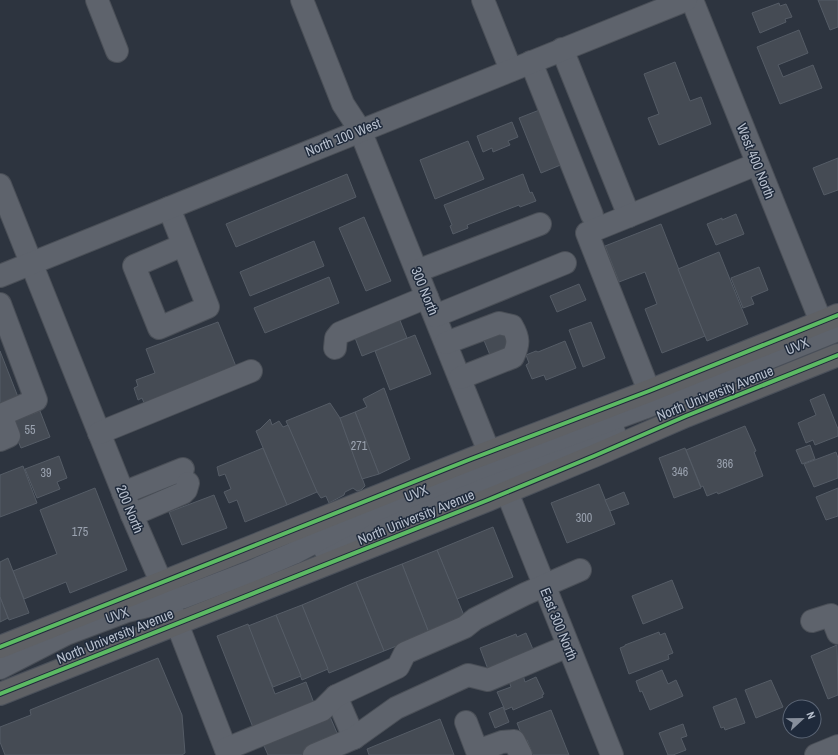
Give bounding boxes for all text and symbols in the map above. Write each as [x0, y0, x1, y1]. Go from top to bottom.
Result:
street label: North 100 West [303, 114, 383, 160]
street label: West 400 North [733, 121, 779, 201]
street label: 300 North [407, 264, 443, 318]
street label: UVX [783, 333, 812, 359]
street label: North University Avenue [654, 361, 776, 425]
house number: 55 [25, 422, 36, 438]
house number: 271 [351, 438, 368, 454]
house number: 366 [717, 456, 733, 472]
house number: 346 [672, 464, 688, 480]
house number: 39 [41, 465, 51, 481]
street label: UVX [402, 480, 431, 506]
street label: 200 North [112, 482, 148, 536]
street label: North University Avenue [355, 485, 477, 549]
house number: 300 [576, 510, 592, 526]
house number: 175 [72, 524, 89, 540]
street label: East 300 North [536, 585, 582, 663]
street label: UVX [103, 603, 131, 627]
street label: North University Avenue [54, 604, 176, 668]
north arrow [782, 699, 822, 739]
text: N [804, 710, 819, 721]

